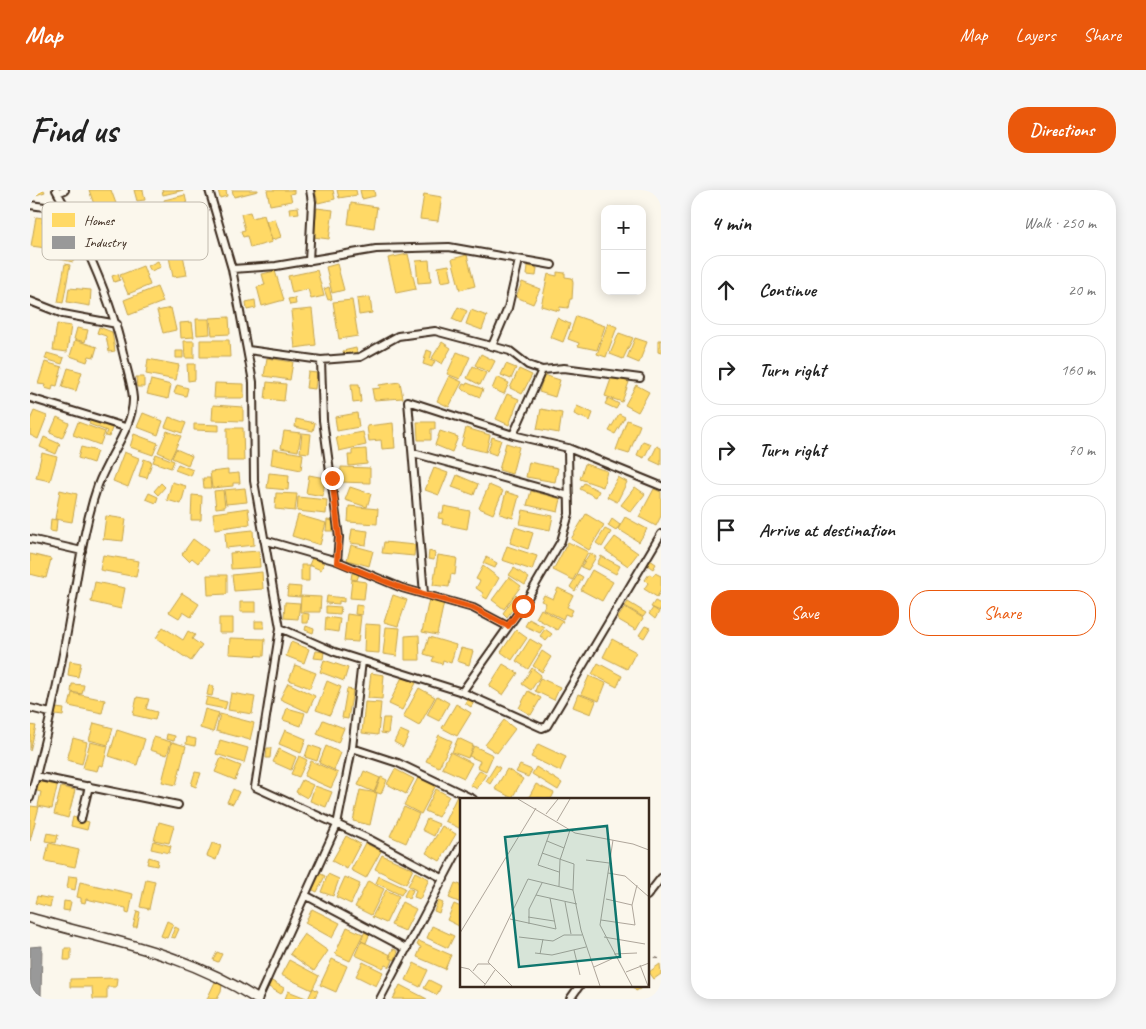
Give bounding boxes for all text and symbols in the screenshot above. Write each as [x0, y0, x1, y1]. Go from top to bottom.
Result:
text: Map [25, 20, 62, 50]
text: Map [960, 24, 988, 46]
text: Layers [1016, 24, 1055, 46]
text: Share [1083, 24, 1121, 46]
button: Directions [1008, 107, 1116, 153]
text: Find us [30, 108, 117, 153]
legend [42, 202, 208, 260]
map controls [601, 205, 646, 295]
button: + [601, 205, 646, 250]
text: 4 min [711, 210, 751, 236]
text: Homes [84, 212, 115, 229]
text: Walk · 250 m [1024, 213, 1096, 233]
text: Industry [84, 234, 127, 251]
button: − [601, 250, 646, 295]
icon: ahead [712, 276, 740, 304]
text: Continue [759, 278, 816, 302]
text: 20 m [1068, 280, 1095, 300]
icon: right [712, 356, 740, 384]
text: Turn right [759, 358, 826, 382]
text: 160 m [1061, 360, 1095, 380]
icon: right [712, 436, 740, 464]
text: Turn right [759, 438, 826, 462]
text: 70 m [1068, 440, 1095, 460]
route end [321, 467, 344, 490]
icon: arrive [712, 516, 740, 544]
text: Arrive at destination [759, 518, 895, 542]
button: Save [711, 590, 899, 636]
button: Share [909, 590, 1096, 636]
route start [512, 595, 535, 618]
inset map [460, 798, 648, 986]

